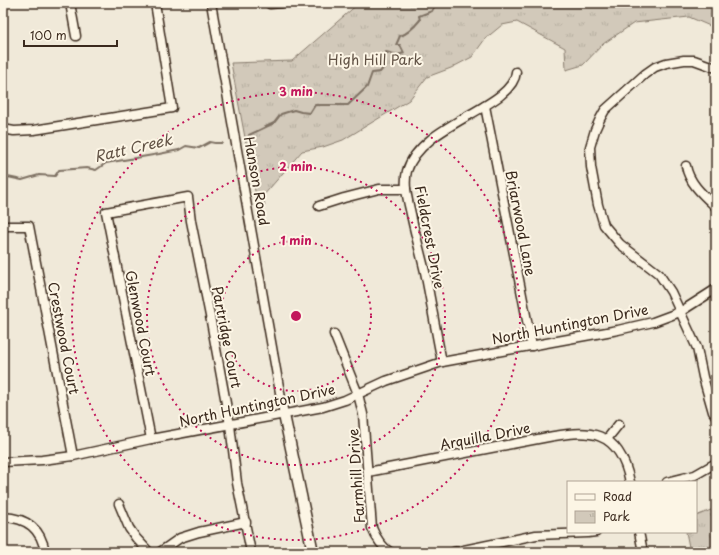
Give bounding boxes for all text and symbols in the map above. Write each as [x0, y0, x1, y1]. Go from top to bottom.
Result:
scale bar [24, 22, 117, 48]
text: 100 m [30, 26, 67, 44]
park label: High Hill Park [328, 49, 422, 70]
text: 3 min [279, 82, 313, 100]
water label: Ratt Creek [92, 127, 175, 167]
street label: Hanson Road [239, 135, 275, 227]
text: 2 min [279, 157, 313, 175]
street label: Briarwood Lane [500, 168, 542, 278]
street label: Fieldcrest Drive [410, 184, 450, 290]
text: 1 min [280, 231, 312, 249]
street label: Glenwood Court [120, 268, 162, 378]
street label: Crestwood Court [43, 280, 85, 396]
street label: Partridge Court [207, 284, 247, 390]
street label: North Huntington Drive [490, 299, 650, 349]
centre of rings [289, 309, 303, 323]
street label: North Huntington Drive [177, 378, 337, 432]
street label: Arquilla Drive [438, 417, 532, 455]
street label: Farmhill Drive [342, 428, 370, 524]
legend [567, 481, 697, 533]
text: Road [603, 487, 632, 505]
text: Park [603, 507, 630, 525]

